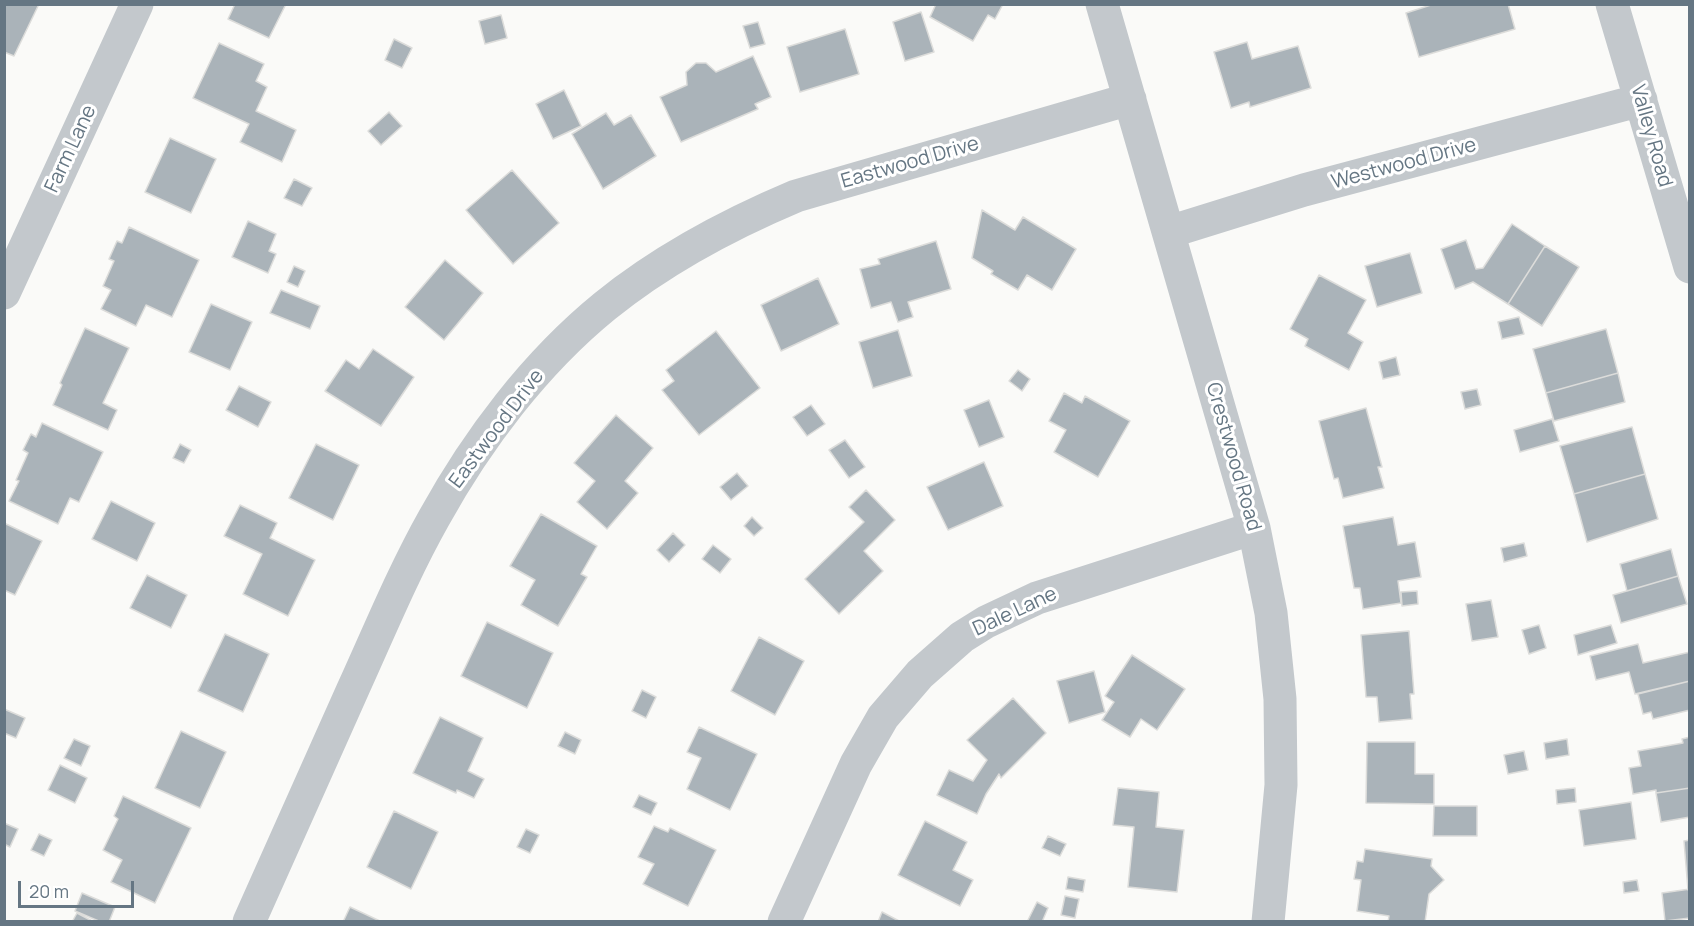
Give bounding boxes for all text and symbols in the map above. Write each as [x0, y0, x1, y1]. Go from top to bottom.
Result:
street label: Valley Road [1625, 82, 1677, 190]
street label: Farm Lane [40, 101, 102, 197]
street label: Eastwood Drive [838, 132, 982, 194]
street label: Westwood Drive [1329, 133, 1479, 195]
street label: Eastwood Drive [445, 365, 549, 493]
street label: Crestwood Road [1200, 380, 1266, 534]
street label: Dale Lane [969, 582, 1061, 642]
scale bar [21, 869, 136, 907]
text: 20 m [29, 879, 69, 903]

